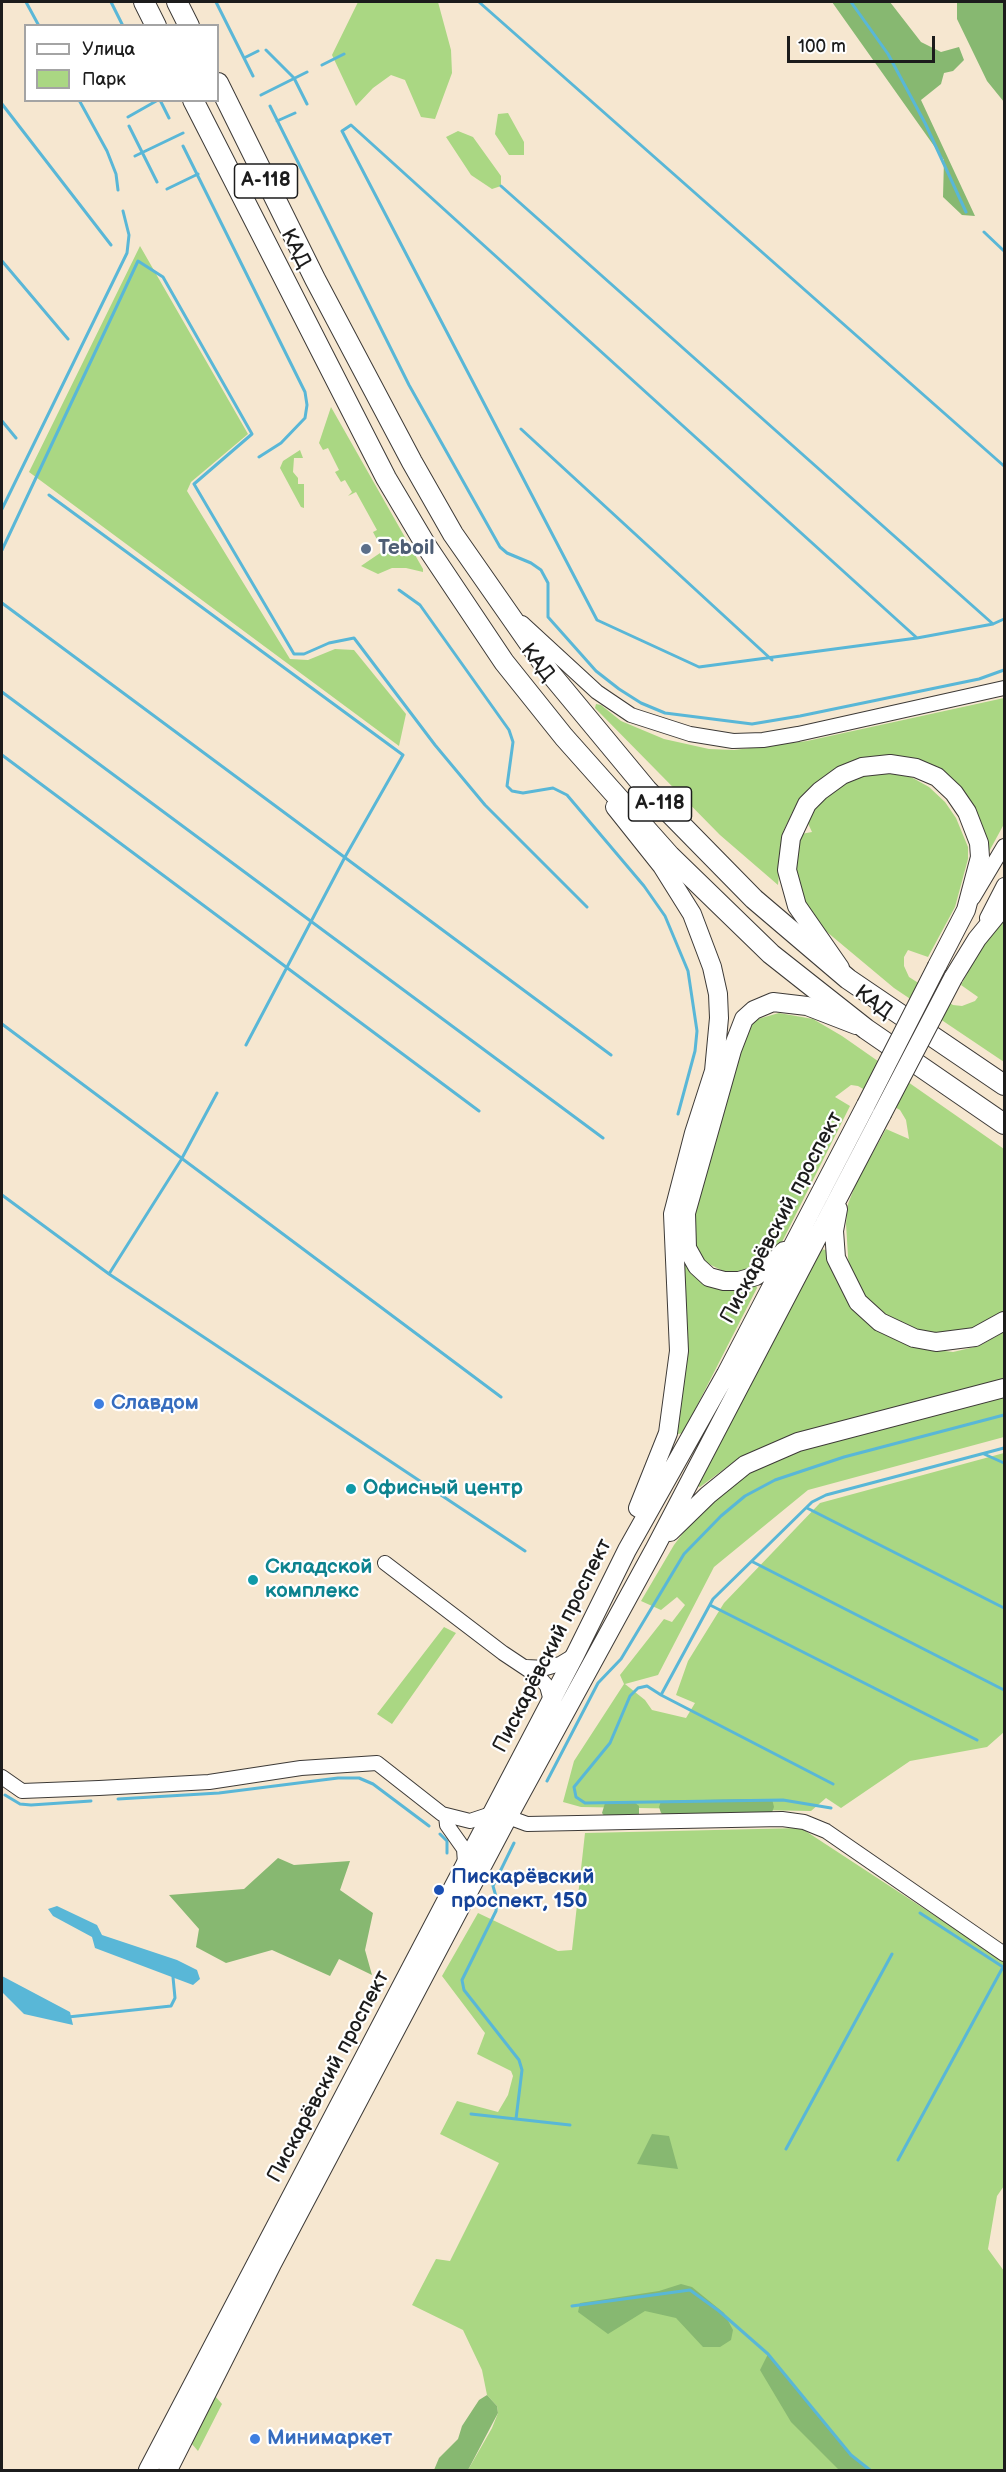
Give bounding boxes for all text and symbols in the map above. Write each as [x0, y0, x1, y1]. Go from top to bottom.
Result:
legend [24, 24, 219, 102]
scale bar [790, 24, 938, 62]
text: 100 m [798, 36, 846, 57]
text: Улица [82, 39, 135, 60]
text: Парк [82, 69, 126, 90]
road number: А-118 [234, 164, 298, 198]
street label: КАД [274, 225, 316, 273]
place label: Teboil [378, 536, 434, 562]
marker: Teboil [359, 542, 373, 556]
street label: КАД [514, 639, 560, 687]
road number: А-118 [628, 787, 692, 821]
street label: КАД [849, 981, 897, 1025]
street label: Пискарёвский проспект [715, 1108, 849, 1328]
place label: Славдом [111, 1391, 199, 1417]
marker: Славдом [92, 1397, 106, 1411]
place label: Офисный центр [363, 1476, 523, 1502]
marker: Офисный центр [344, 1482, 358, 1496]
street label: Пискарёвский проспект [488, 1535, 618, 1757]
place label: Складской комплекс [265, 1555, 372, 1605]
marker: Складской комплекс [246, 1573, 260, 1587]
place label: Пискарёвский проспект, 150 [451, 1865, 594, 1915]
marker: Пискарёвский проспект, 150 [432, 1883, 446, 1897]
street label: Пискарёвский проспект [262, 1967, 396, 2187]
place label: Минимаркет [267, 2426, 392, 2452]
marker: Минимаркет [248, 2432, 262, 2446]

